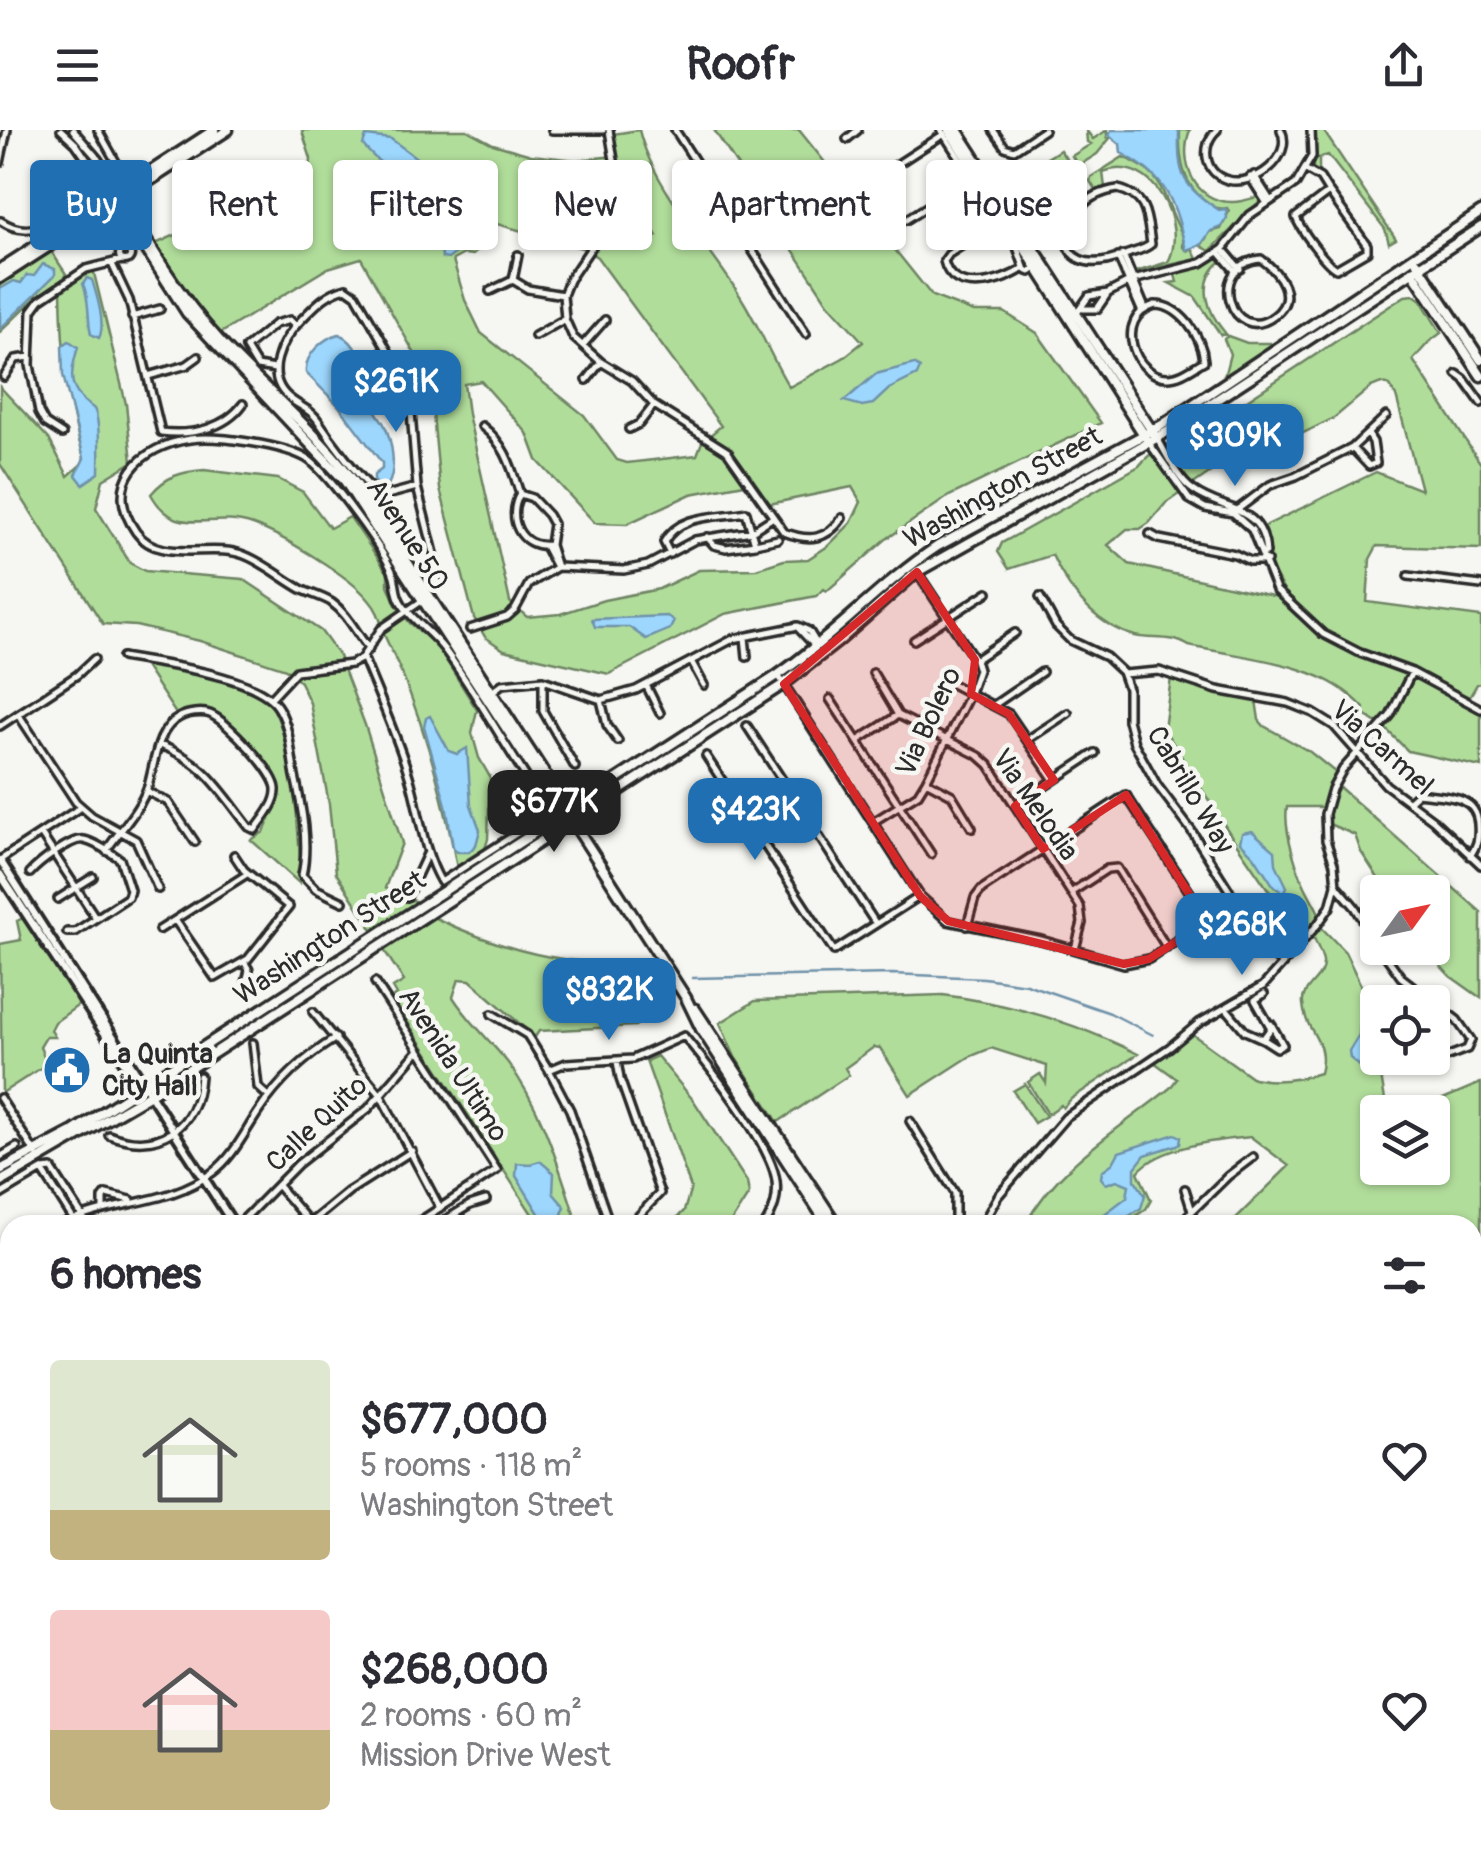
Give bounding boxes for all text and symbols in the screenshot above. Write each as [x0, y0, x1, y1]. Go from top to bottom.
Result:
text: Roofr [686, 37, 795, 93]
icon: menu [50, 38, 105, 93]
icon: share [1376, 38, 1431, 93]
chip: Buy [30, 160, 152, 250]
chip: Rent [172, 160, 313, 250]
chip: Filters [333, 160, 498, 250]
chip: New [518, 160, 652, 250]
chip: Apartment [672, 160, 906, 250]
chip: House [926, 160, 1087, 250]
pin: $261K [326, 350, 466, 435]
text: $261K [353, 362, 439, 402]
pin: $309K [1165, 404, 1305, 489]
text: $309K [1189, 416, 1281, 456]
street label: Washington Street [898, 419, 1109, 557]
street label: Avenue 50 [358, 472, 456, 598]
street label: Via Bolero [888, 662, 970, 782]
street label: Via Carmel [1323, 693, 1441, 803]
street label: Cabrillo Way [1138, 720, 1242, 860]
street label: Via Melodia [984, 742, 1086, 868]
pin: $677K [484, 770, 624, 855]
pin: $423K [685, 778, 825, 863]
text: $677K [510, 782, 598, 822]
text: $423K [710, 790, 800, 830]
street label: Washington Street [228, 863, 433, 1013]
north arrow [1360, 875, 1450, 965]
map controls [1360, 875, 1450, 1185]
pin: $268K [1172, 893, 1312, 978]
text: $268K [1197, 905, 1287, 945]
pin: $832K [539, 958, 679, 1043]
text: $832K [565, 970, 653, 1010]
street label: Avenida Ultimo [390, 981, 516, 1149]
button: locate [1360, 985, 1450, 1075]
place label: La Quinta City Hall [102, 1037, 213, 1104]
public building icon: La Quinta City Hall [41, 1044, 93, 1096]
street label: Calle Quito [259, 1068, 375, 1180]
button: layers [1360, 1095, 1450, 1185]
icon: filters [1377, 1248, 1432, 1303]
text: 6 homes [50, 1249, 201, 1301]
text: $677,000 [360, 1394, 548, 1446]
icon: home [130, 1400, 250, 1520]
icon: heart [1377, 1433, 1432, 1488]
text: 5 rooms · 118 m² [360, 1446, 582, 1486]
text: Washington Street [360, 1486, 613, 1526]
text: $268,000 [360, 1644, 549, 1696]
icon: home [130, 1650, 250, 1770]
icon: heart [1377, 1683, 1432, 1738]
text: 2 rooms · 60 m² [360, 1696, 582, 1736]
text: Mission Drive West [360, 1736, 611, 1776]

